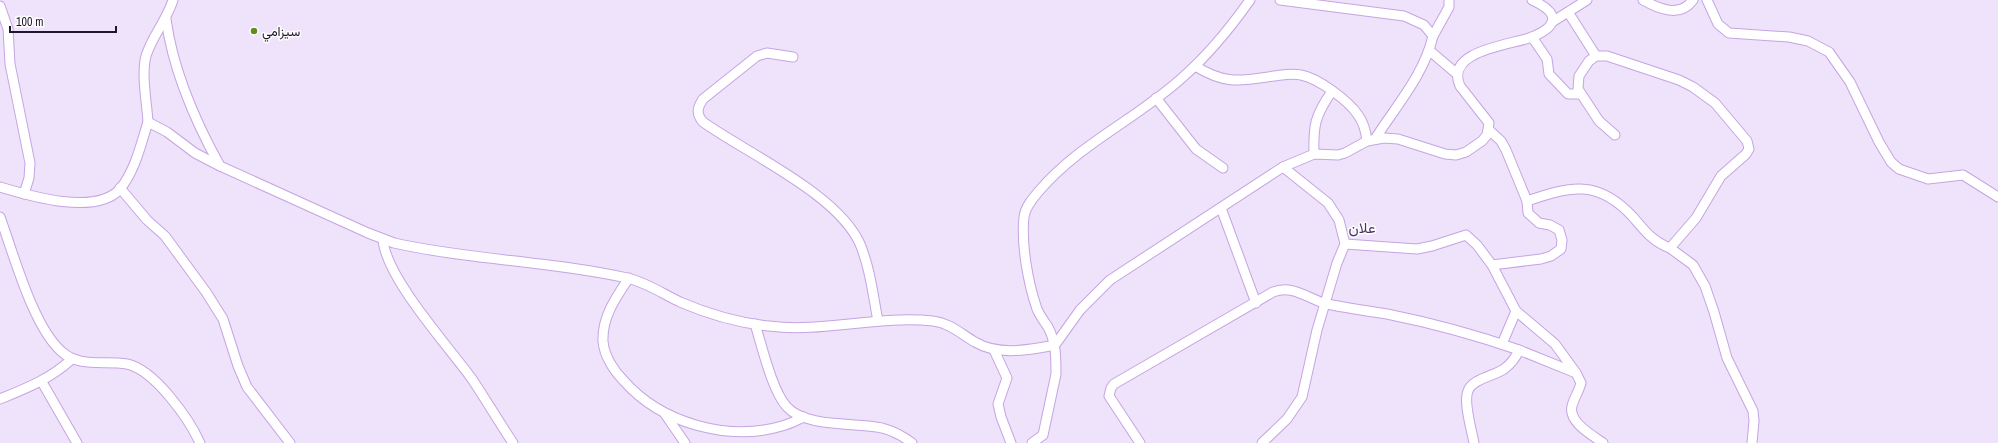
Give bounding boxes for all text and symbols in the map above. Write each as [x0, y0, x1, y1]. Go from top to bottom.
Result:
scale bar [10, 8, 116, 34]
text: 100 m [16, 14, 43, 30]
place label: سيزامي [262, 23, 300, 42]
marker: سيزامي [249, 26, 259, 36]
district label: علان [1348, 217, 1376, 238]

